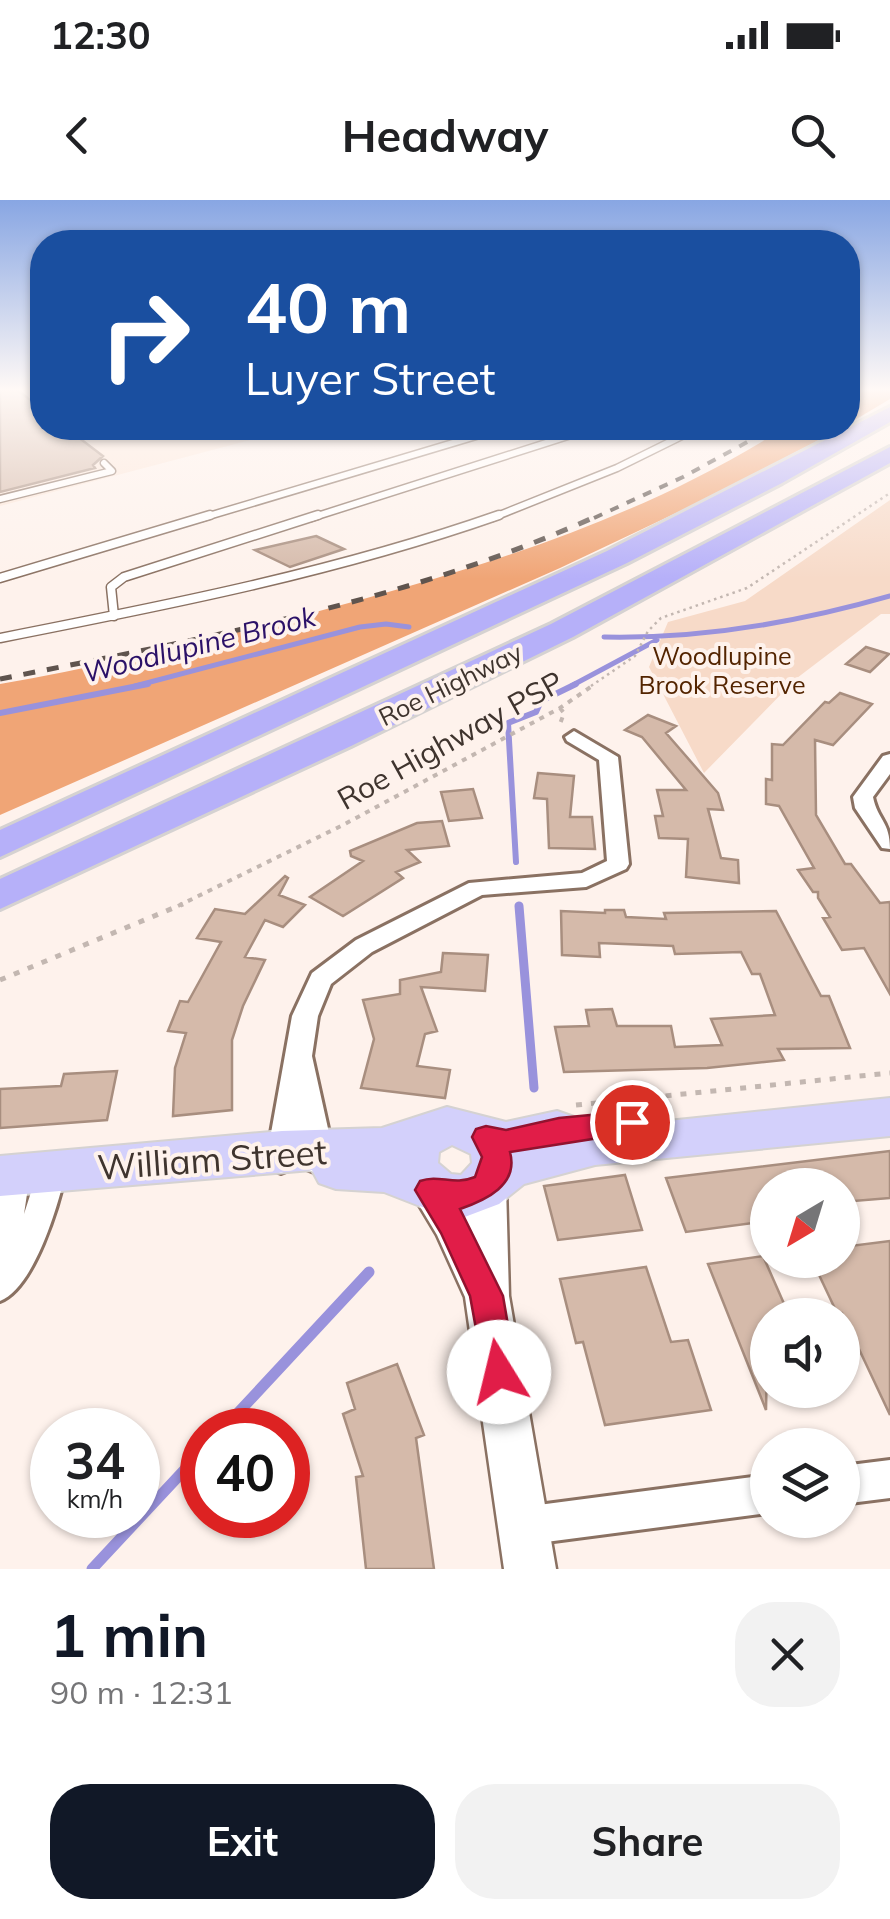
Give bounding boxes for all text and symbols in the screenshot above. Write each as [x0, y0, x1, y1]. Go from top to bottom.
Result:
text: 12:30 [50, 11, 151, 59]
text: Headway [342, 107, 548, 163]
icon: back [50, 108, 105, 163]
icon: search [785, 108, 840, 163]
text: 40 m [245, 263, 411, 351]
icon: right [80, 270, 210, 400]
text: Luyer Street [245, 350, 496, 406]
water label: Woodlupine Brook [79, 598, 321, 690]
street label: Roe Highway [373, 636, 527, 732]
park label: Woodlupine Brook Reserve [639, 640, 806, 700]
street label: Roe Highway PSP [330, 662, 570, 818]
pin [590, 1080, 675, 1165]
icon: arrive [605, 1095, 660, 1150]
street label: William Street [96, 1129, 328, 1189]
north arrow [750, 1168, 860, 1278]
map controls [750, 1168, 860, 1538]
button: sound [750, 1298, 860, 1408]
position arrow [447, 1320, 551, 1424]
speed limit sign: 40 [180, 1408, 310, 1538]
button: layers [750, 1428, 860, 1538]
text: 34 [65, 1429, 125, 1492]
text: km/h [67, 1483, 123, 1514]
text: 1 min [50, 1597, 208, 1672]
button: close [735, 1602, 840, 1707]
text: 90 m · 12:31 [50, 1672, 233, 1712]
button: Exit [50, 1784, 435, 1899]
button: Share [455, 1784, 840, 1899]

